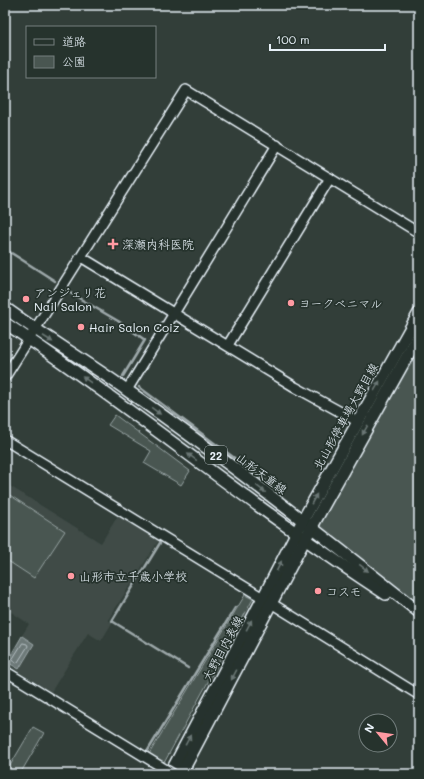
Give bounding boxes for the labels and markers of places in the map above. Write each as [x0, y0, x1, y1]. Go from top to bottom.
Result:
place label: 深瀬内科医院 [122, 236, 194, 252]
marker: 深瀬内科医院 [107, 238, 119, 250]
place label: アンジェリ花 Nail Salon [34, 284, 106, 314]
marker: アンジェリ花 Nail Salon [21, 294, 31, 304]
place label: ヨークベニマル [299, 295, 382, 311]
marker: ヨークベニマル [286, 298, 296, 308]
place label: Hair Salon Coiz [89, 319, 180, 335]
marker: Hair Salon Coiz [76, 322, 86, 332]
place label: 山形市立千歳小学校 [79, 568, 187, 584]
marker: 山形市立千歳小学校 [66, 571, 76, 581]
place label: コスモ [326, 583, 362, 599]
marker: コスモ [313, 586, 323, 596]

